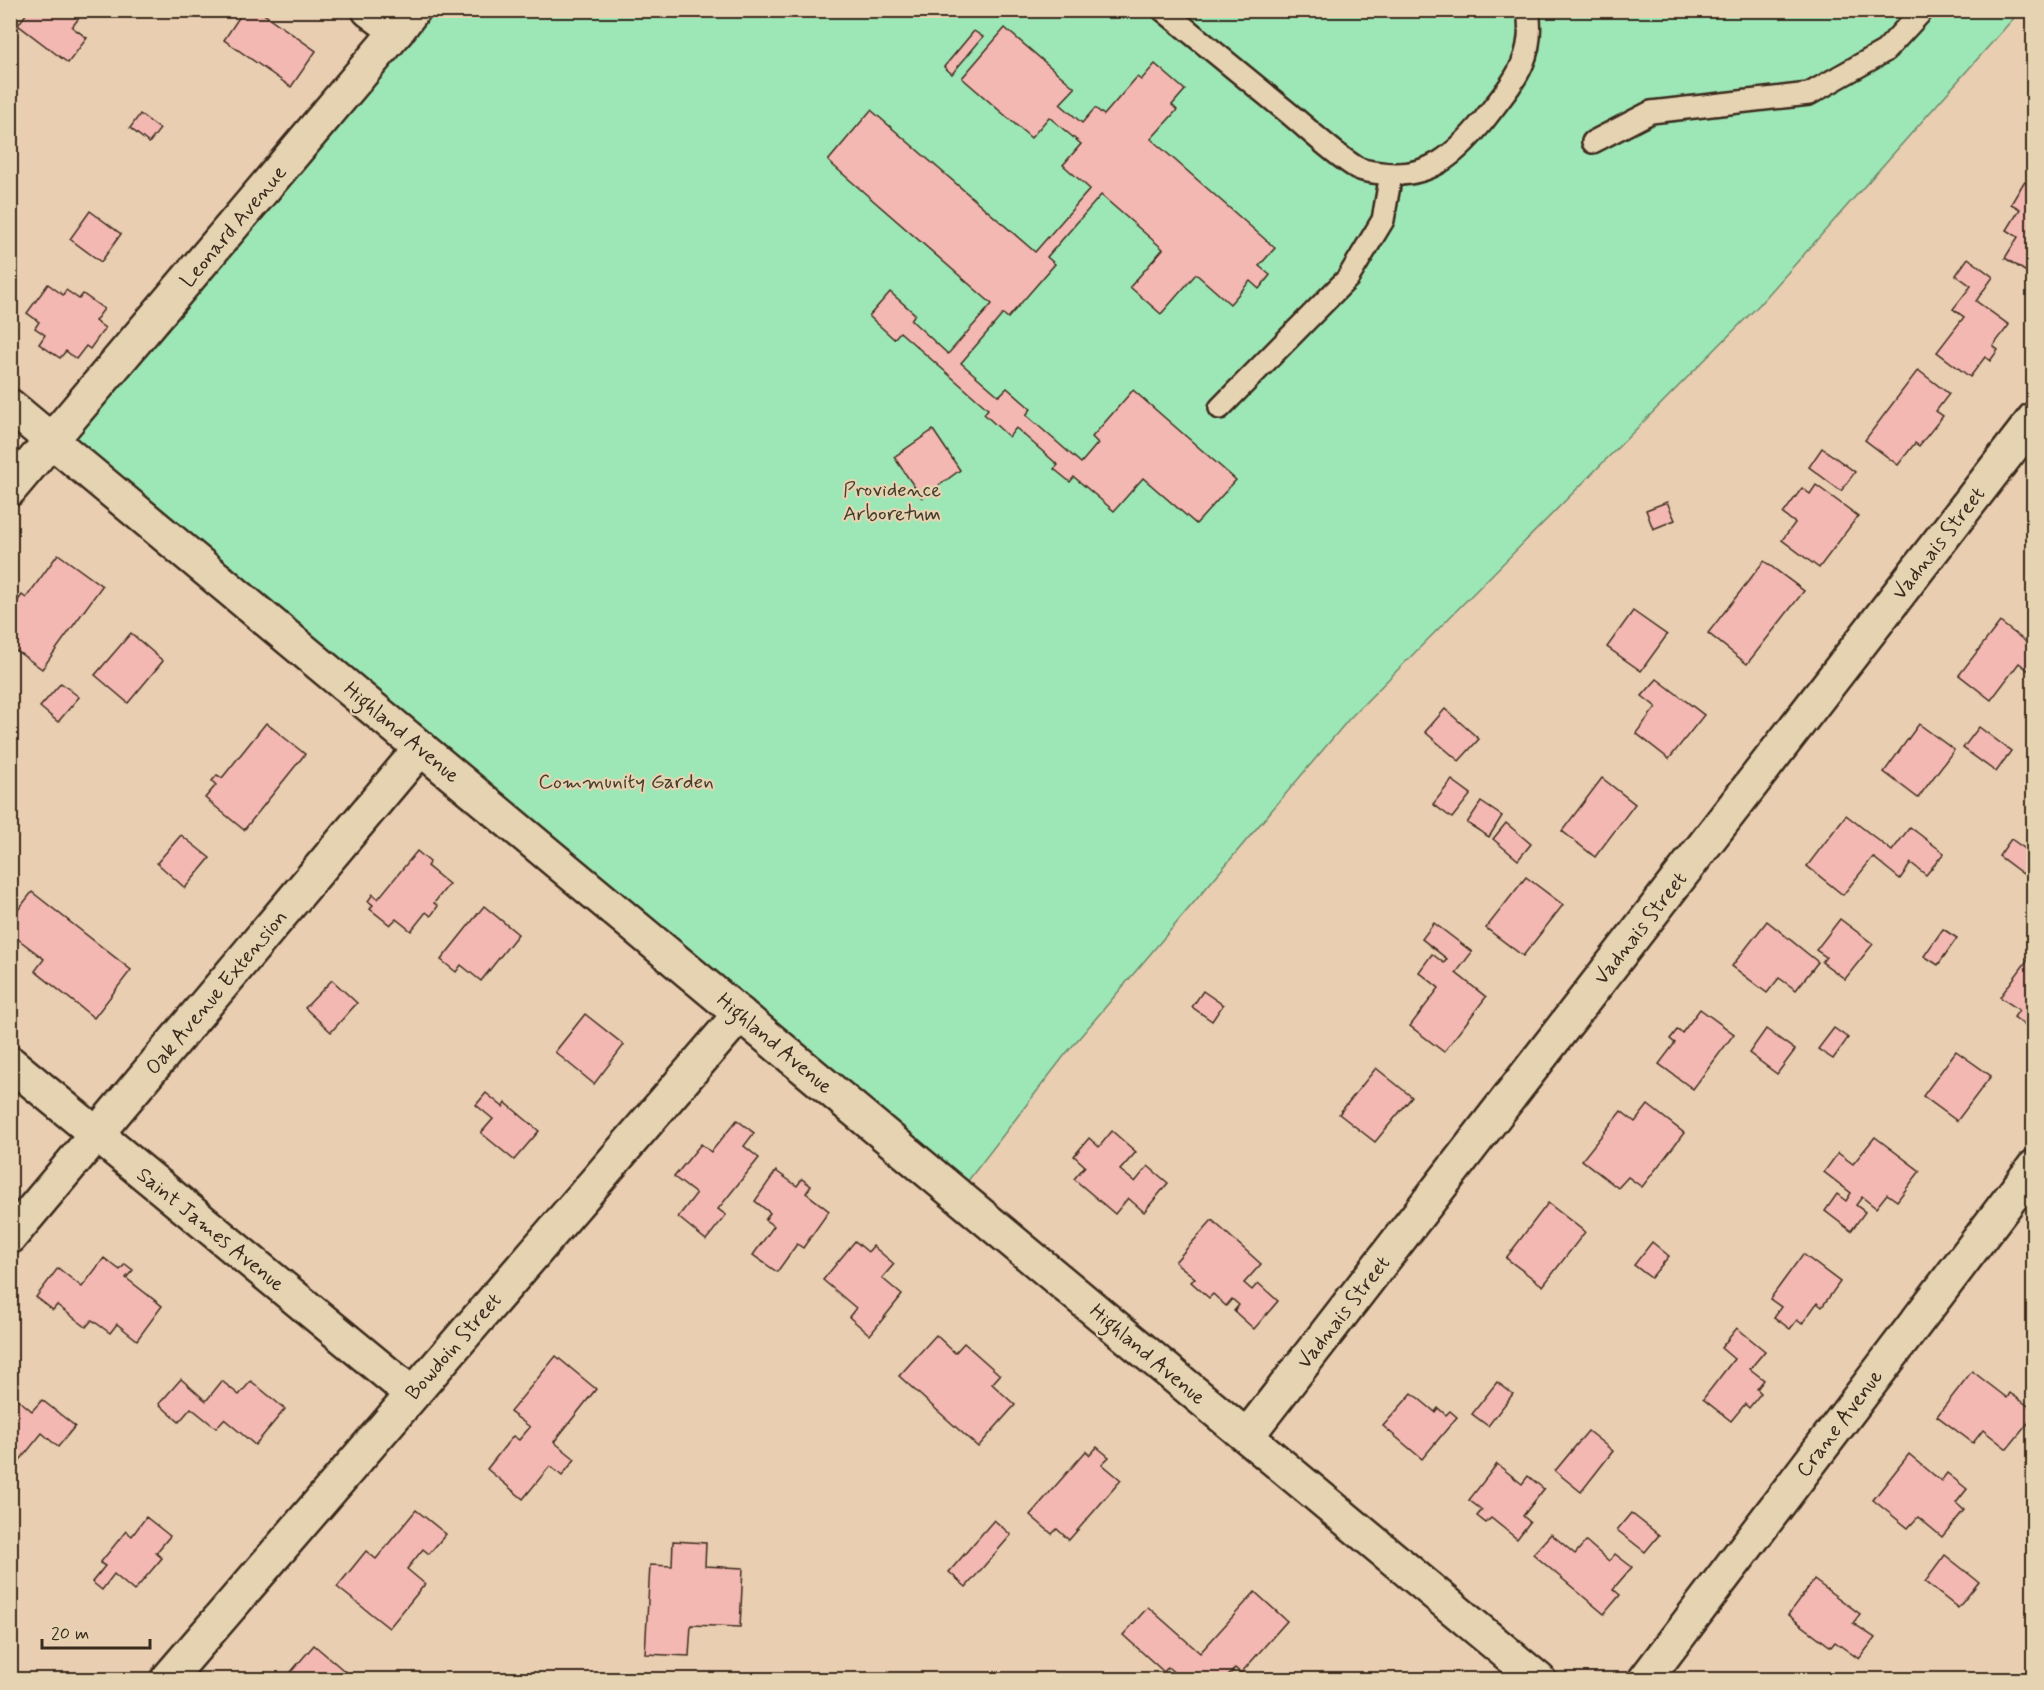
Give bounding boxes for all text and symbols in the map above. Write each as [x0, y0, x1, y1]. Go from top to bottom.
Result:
street label: Leonard Avenue [174, 159, 293, 294]
park label: Providence Arboretum [843, 476, 941, 528]
street label: Vadnais Street [1886, 481, 1992, 606]
street label: Highland Avenue [336, 676, 466, 791]
park label: Community Garden [538, 768, 714, 796]
street label: Vadnais Street [1588, 866, 1694, 991]
street label: Oak Avenue Extension [139, 904, 294, 1081]
street label: Highland Avenue [709, 987, 839, 1102]
street label: Saint James Avenue [130, 1161, 290, 1298]
street label: Vadnais Street [1291, 1250, 1397, 1375]
street label: Bowdoin Street [399, 1287, 508, 1406]
street label: Highland Avenue [1082, 1298, 1212, 1413]
street label: Crane Avenue [1790, 1364, 1890, 1483]
scale bar [42, 1612, 150, 1650]
text: 20 m [51, 1622, 89, 1646]

